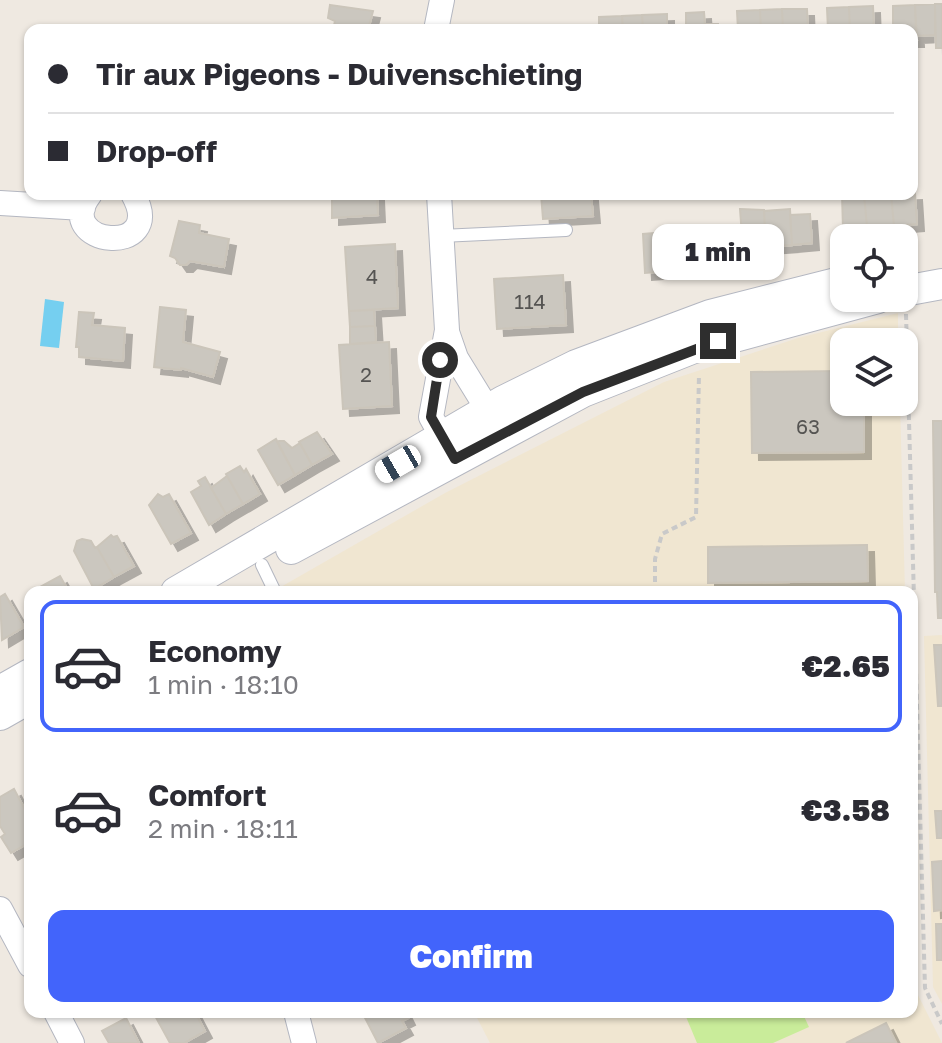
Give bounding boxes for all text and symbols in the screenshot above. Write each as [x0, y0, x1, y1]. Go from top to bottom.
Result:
text: Tir aux Pigeons - Duivenschieting [96, 56, 582, 92]
text: Drop-off [96, 133, 217, 169]
map controls [830, 224, 918, 416]
button: locate [830, 224, 918, 312]
callout: 1 min [652, 225, 784, 281]
text: 1 min [685, 236, 751, 267]
house number: 4 [366, 264, 378, 288]
house number: 114 [514, 289, 546, 313]
route end [700, 323, 736, 359]
button: layers [830, 328, 918, 416]
route start [422, 342, 458, 378]
house number: 2 [360, 362, 372, 386]
house number: 63 [796, 414, 820, 438]
car [371, 442, 425, 486]
icon: car [52, 630, 124, 702]
text: Economy [148, 633, 282, 669]
text: €2.65 [802, 648, 890, 684]
text: 1 min · 18:10 [148, 669, 299, 700]
icon: car [52, 774, 124, 846]
text: Comfort [148, 777, 267, 813]
text: €3.58 [801, 792, 890, 828]
text: 2 min · 18:11 [148, 813, 298, 844]
button: Confirm [48, 910, 894, 1002]

